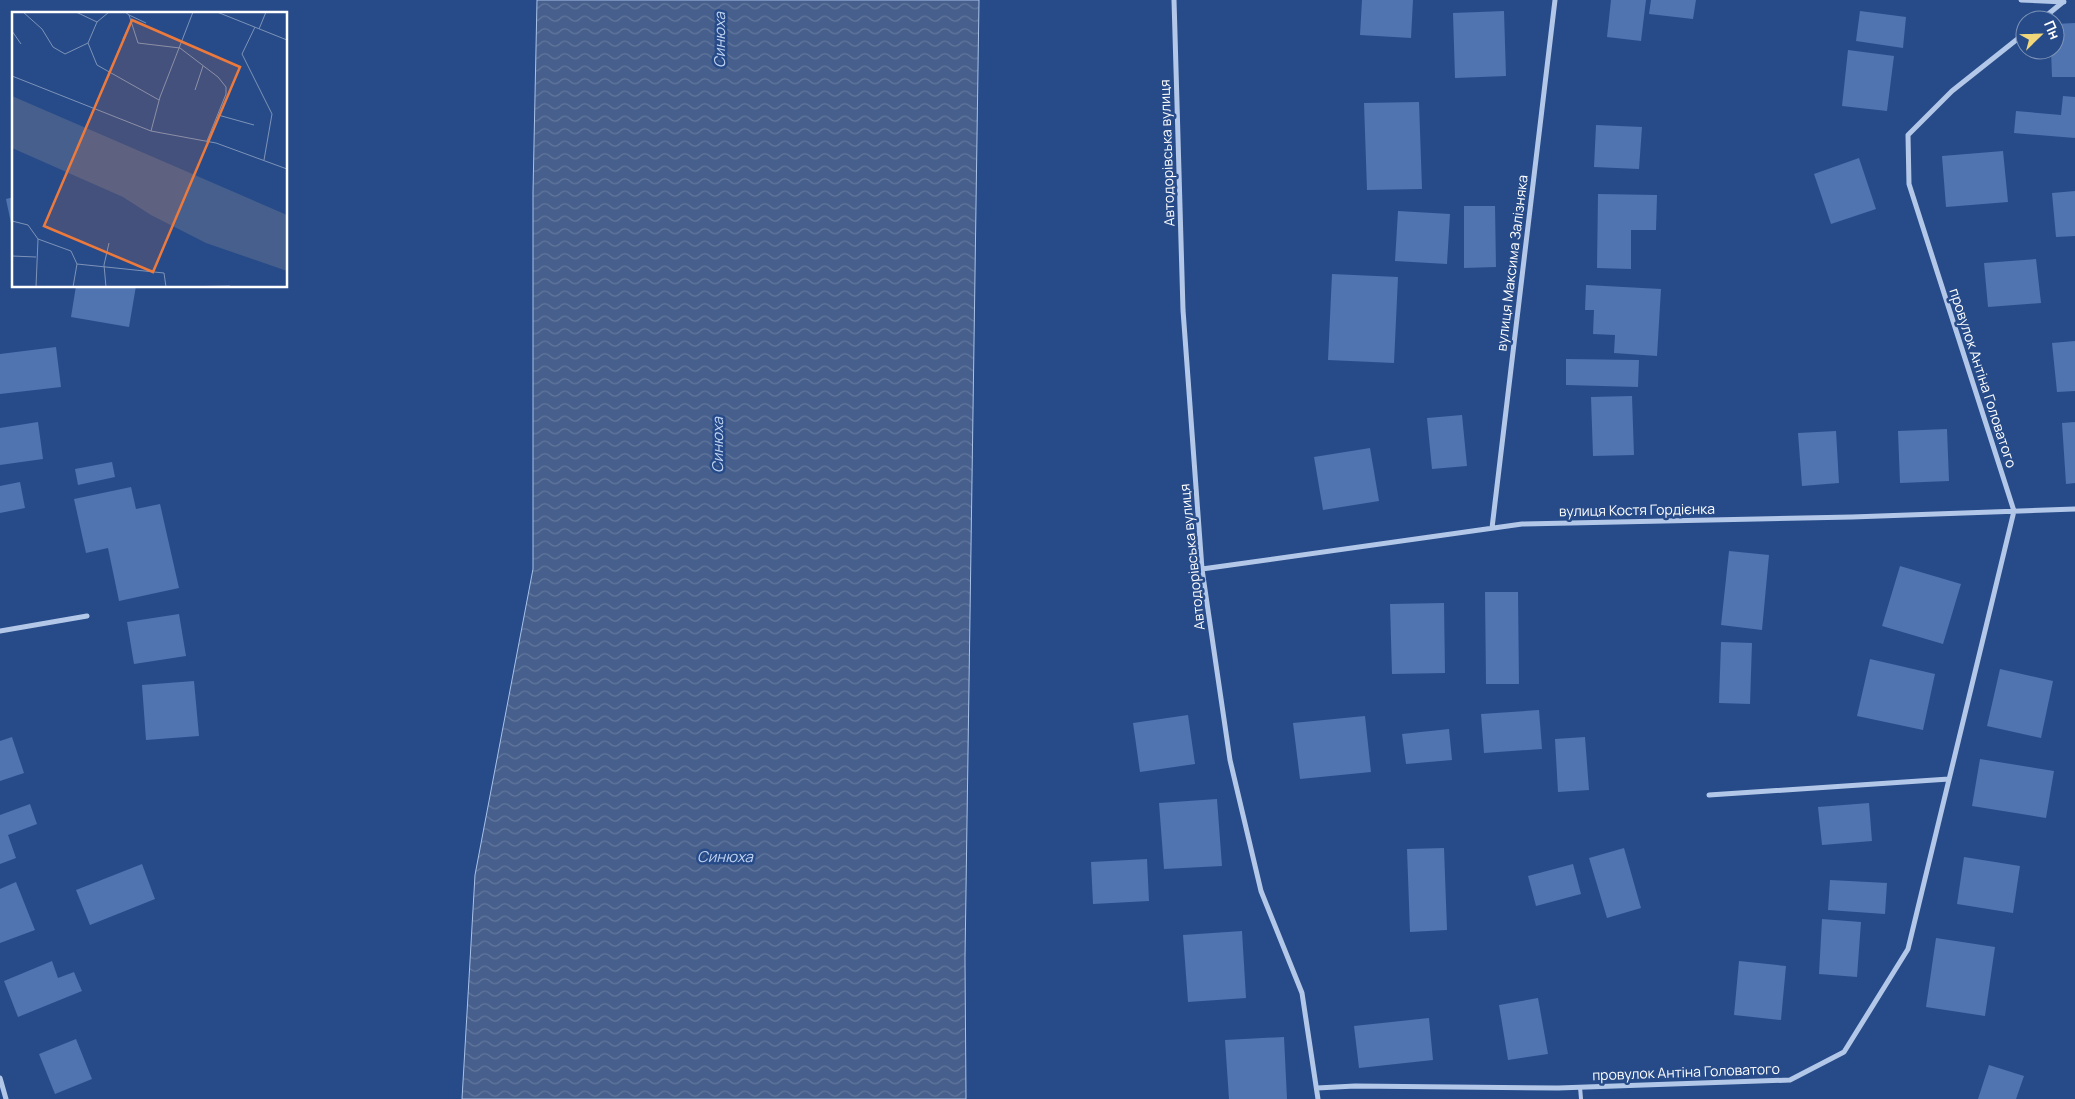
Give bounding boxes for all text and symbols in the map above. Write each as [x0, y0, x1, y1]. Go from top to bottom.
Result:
north arrow [2015, 10, 2065, 60]
water label: Синюха [709, 11, 730, 68]
inset map [12, 12, 288, 288]
text: Пн [2040, 17, 2065, 42]
street label: Автодорівська вулиця [1154, 79, 1179, 227]
street label: вулиця Максима Залізняка [1491, 174, 1532, 352]
street label: провулок Антіна Головатого [1945, 286, 2022, 470]
water label: Синюха [707, 416, 728, 473]
street label: Автодорівська вулиця [1174, 483, 1209, 631]
street label: вулиця Костя Гордієнка [1559, 499, 1715, 520]
water label: Синюха [697, 846, 754, 867]
street label: провулок Антіна Головатого [1592, 1059, 1780, 1084]

